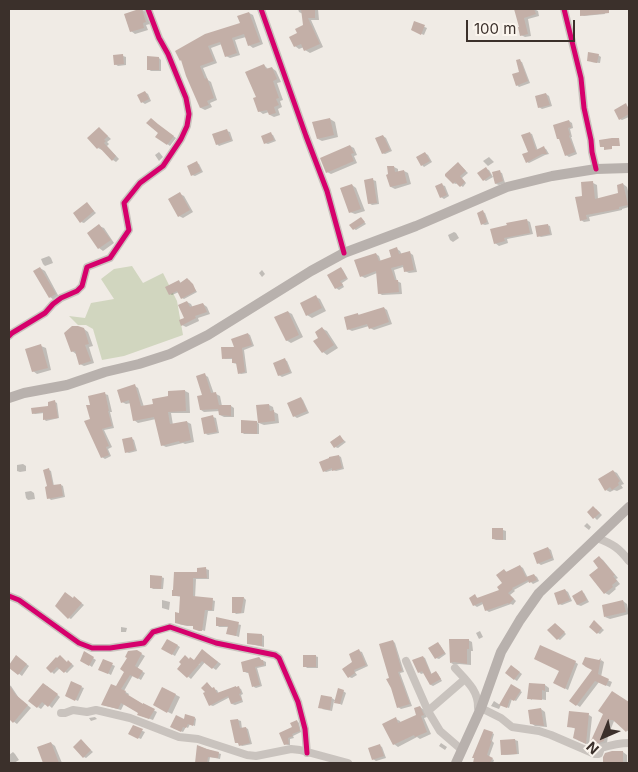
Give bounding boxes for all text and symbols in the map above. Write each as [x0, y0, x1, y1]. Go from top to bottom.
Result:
scale bar [468, 10, 577, 42]
text: 100 m [474, 19, 516, 38]
north arrow [578, 712, 628, 762]
text: N [582, 738, 602, 758]

